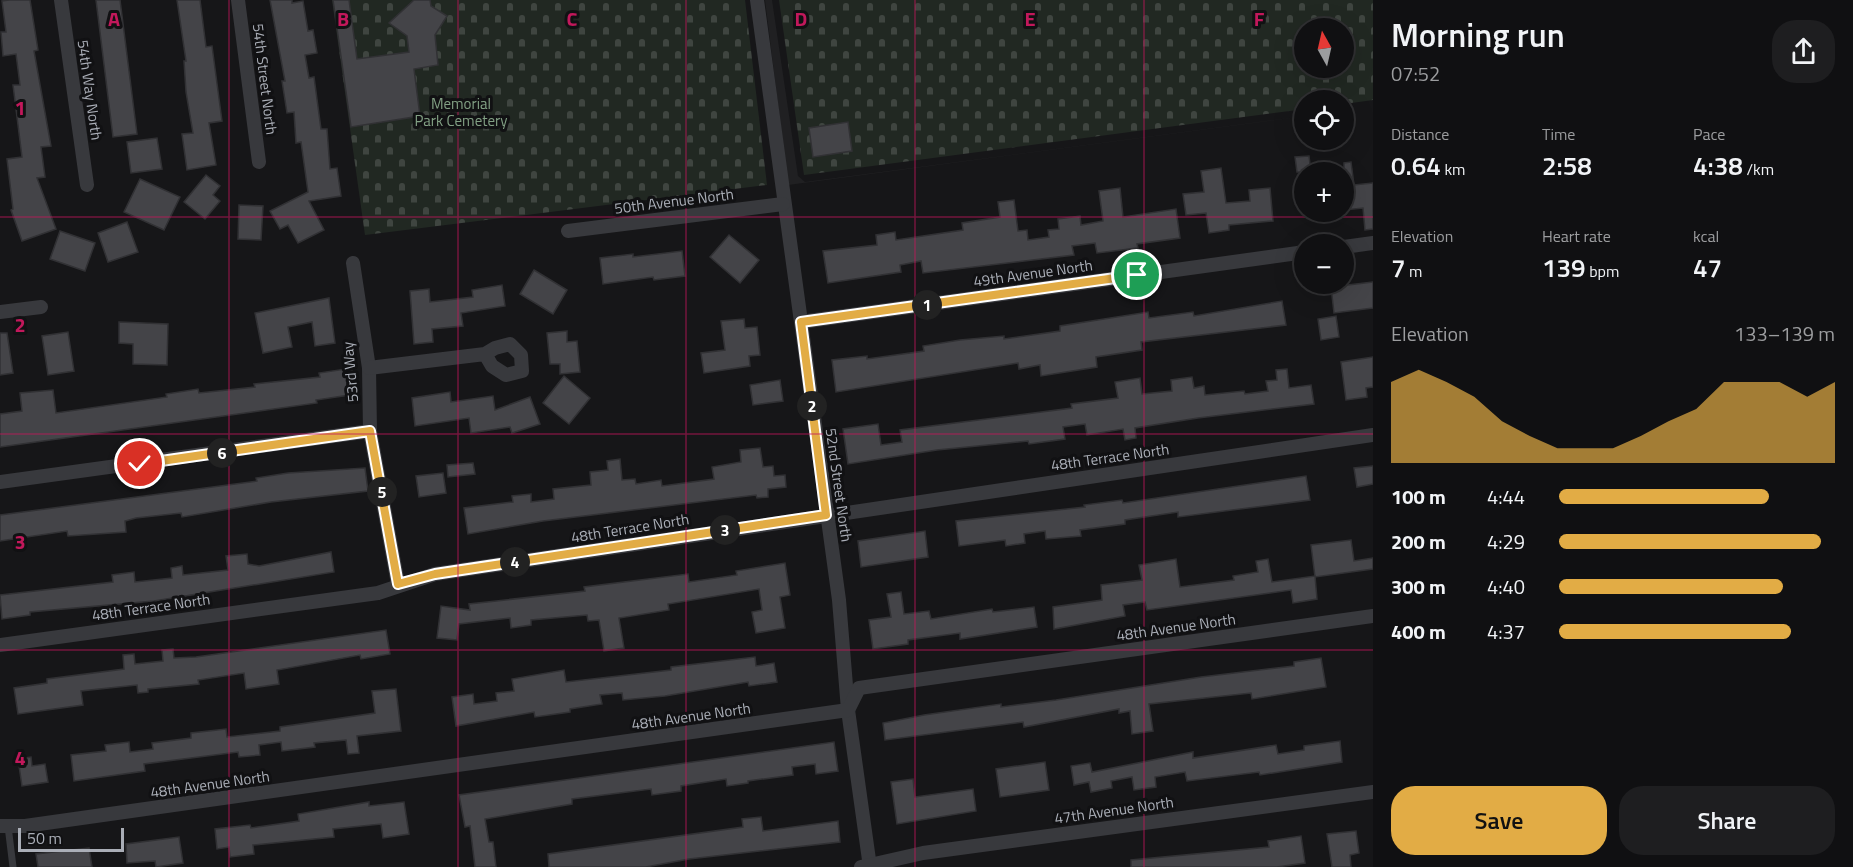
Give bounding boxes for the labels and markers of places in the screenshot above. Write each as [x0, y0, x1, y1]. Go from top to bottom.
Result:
pin [1111, 249, 1162, 300]
pin: 1 [912, 290, 942, 320]
pin: 2 [797, 391, 827, 421]
pin [114, 438, 165, 489]
pin: 6 [207, 438, 237, 468]
pin: 5 [367, 477, 397, 507]
pin: 3 [710, 515, 740, 545]
pin: 4 [500, 547, 530, 577]

